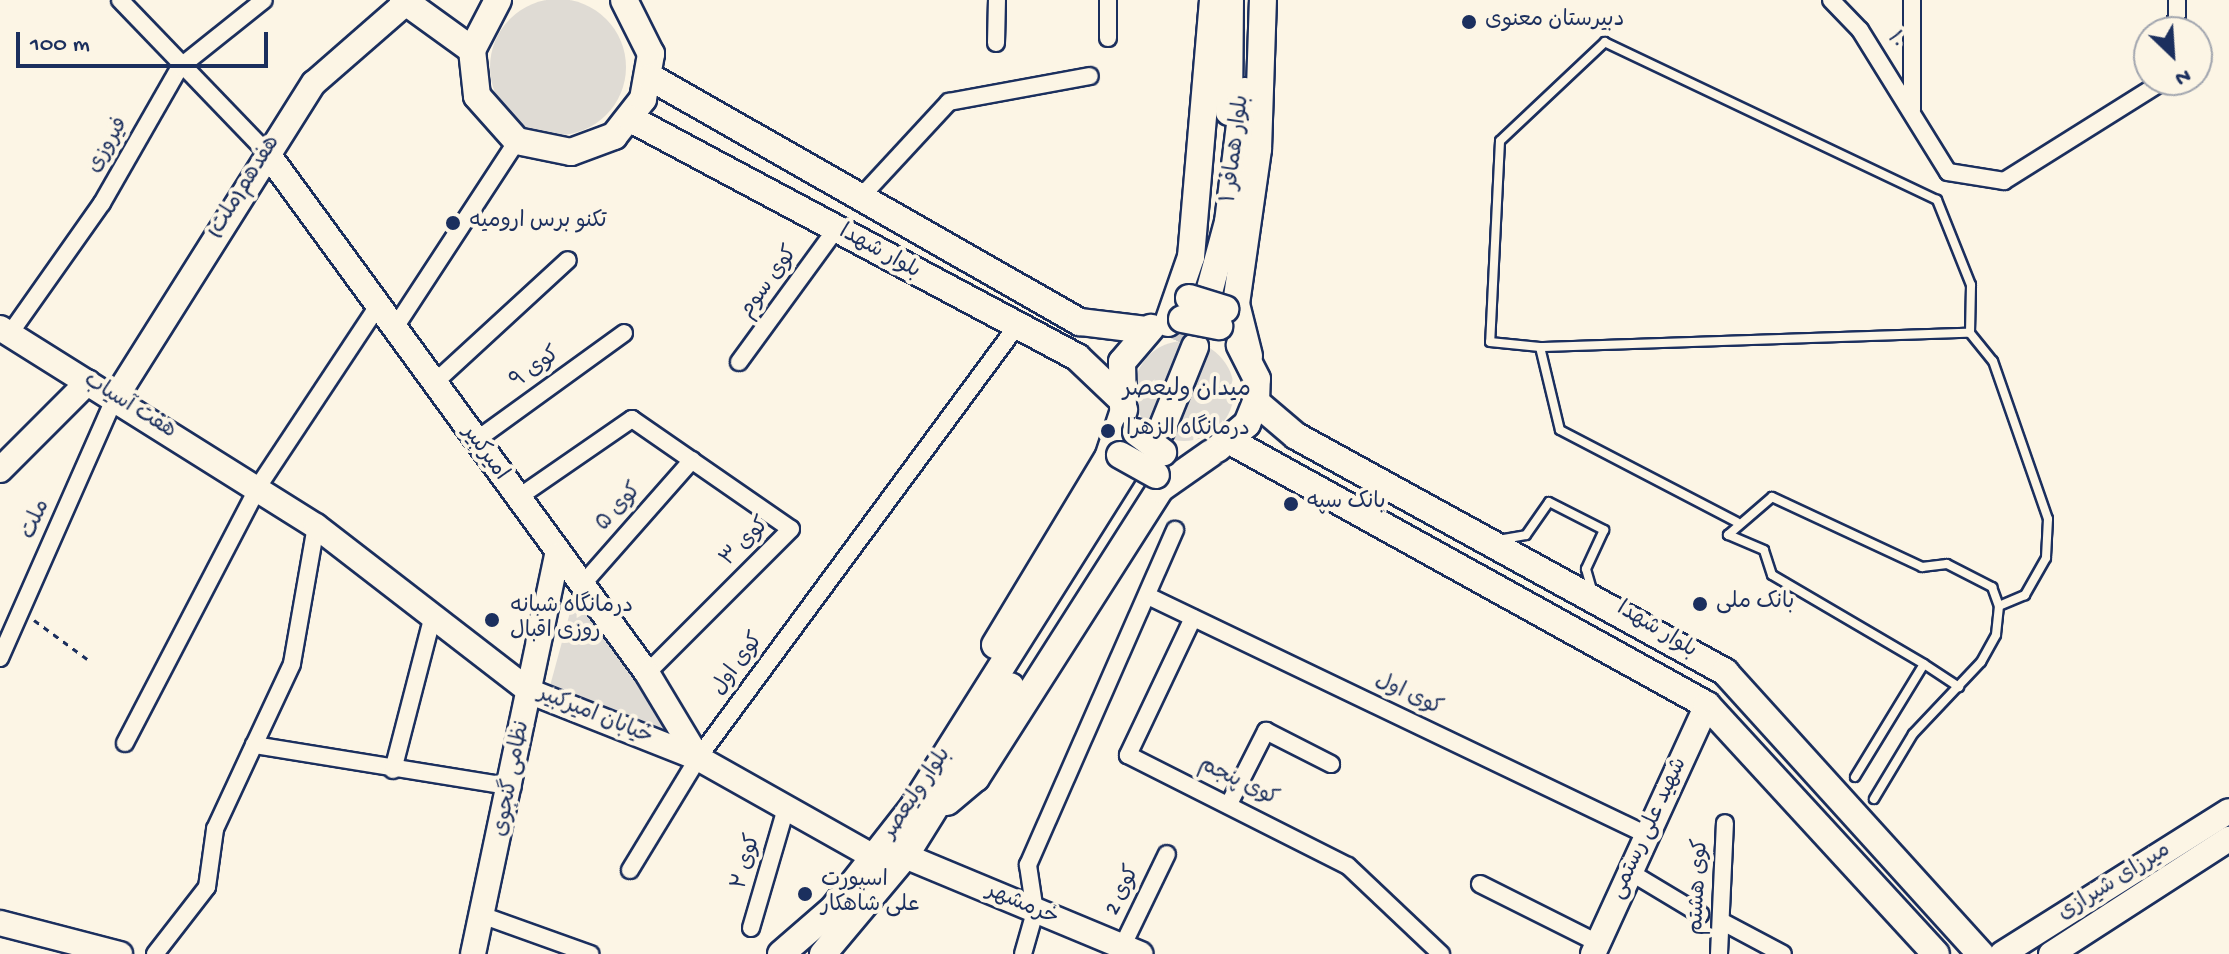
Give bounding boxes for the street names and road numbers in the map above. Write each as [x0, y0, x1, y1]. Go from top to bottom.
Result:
street label: ۱۰ [1879, 28, 1909, 54]
street label: بلوار همافر ۱ [1217, 94, 1257, 204]
street label: فیروزی [83, 113, 135, 179]
street label: هفدهم(ملت) [203, 132, 287, 244]
street label: بلوار شهدا [834, 220, 924, 286]
street label: کوی سوم [735, 242, 805, 324]
street label: کوی ۹ [506, 342, 566, 396]
street label: هفت آسیاب [78, 368, 180, 446]
street label: امیرکبیر [455, 421, 513, 487]
street label: کوی ۵ [591, 478, 649, 538]
street label: ملت [17, 496, 57, 544]
street label: کوی ۳ [716, 513, 776, 573]
street label: بلوار شهدا [1611, 597, 1701, 665]
street label: کوی اول [707, 628, 771, 702]
street label: کوی اول [1370, 669, 1446, 723]
street label: خیابان امیرکبیر [534, 682, 656, 752]
street label: نظامی گنجوی [489, 719, 537, 839]
street label: بلوار ولیعصر [878, 743, 958, 845]
street label: کوی پنجم [1194, 752, 1282, 814]
street label: شهید علی رستمی [1606, 754, 1694, 904]
street label: کوی ۲ [728, 831, 768, 893]
street label: کوی هشتم [1684, 838, 1716, 936]
street label: میرزای شیرازی [2054, 838, 2176, 928]
street label: کوی 2 [1101, 862, 1147, 920]
street label: خرمشهر [982, 879, 1062, 933]

